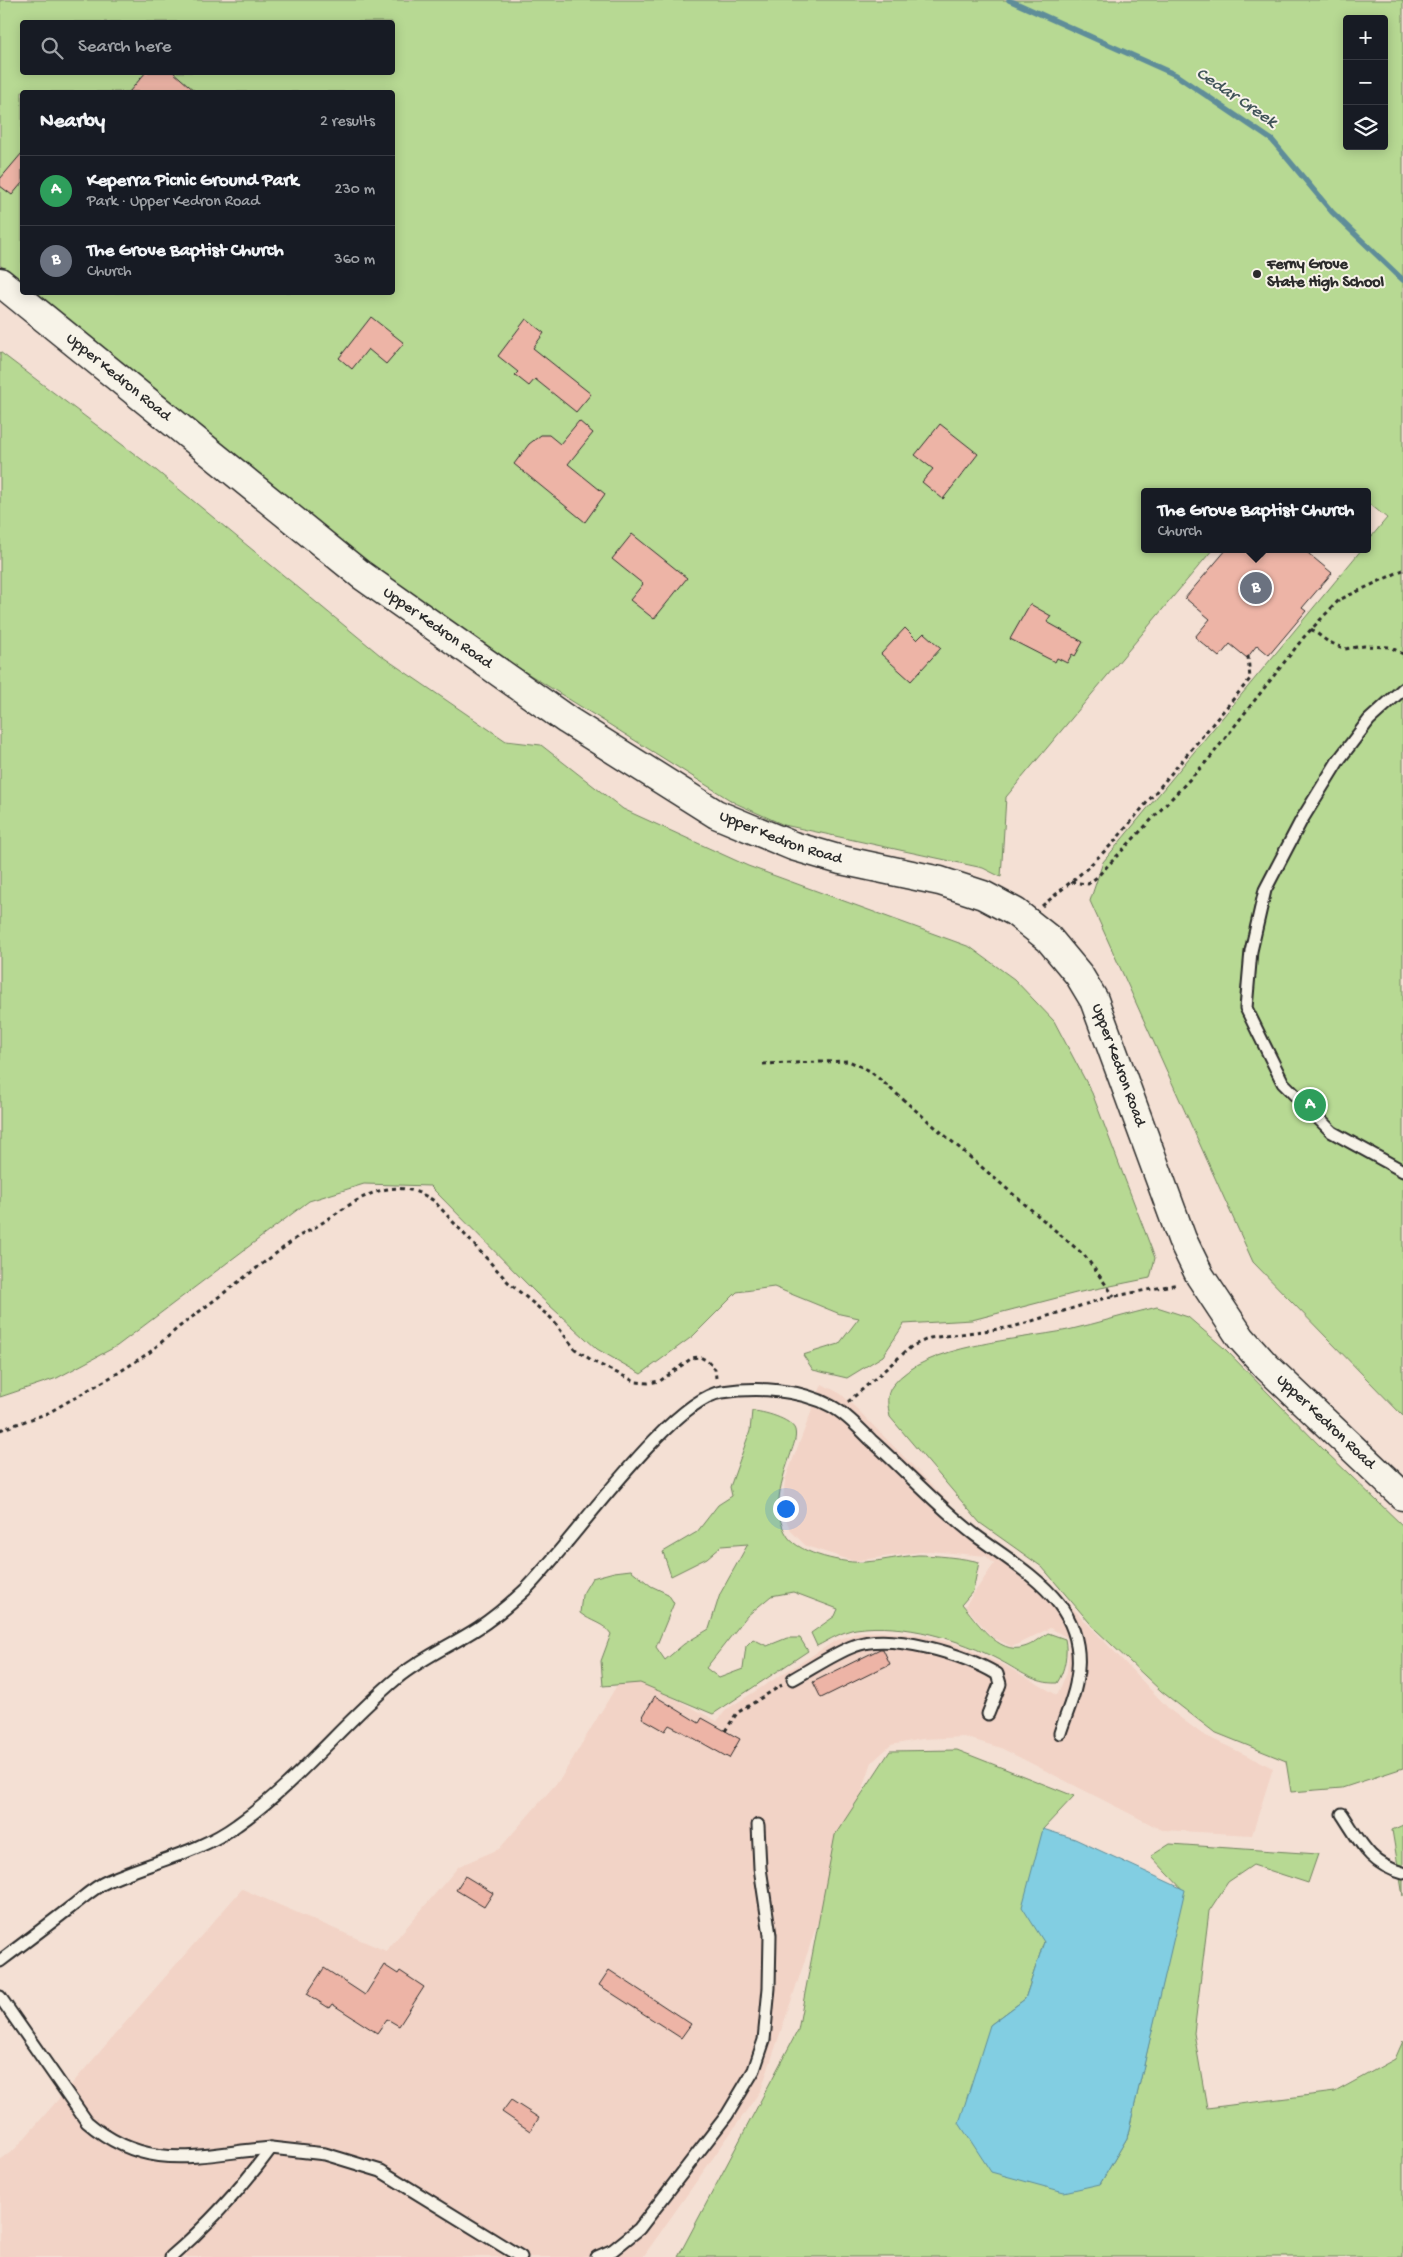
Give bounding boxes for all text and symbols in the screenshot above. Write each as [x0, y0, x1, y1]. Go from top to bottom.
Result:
map controls [1343, 15, 1388, 150]
button: + [1343, 15, 1388, 60]
search box [20, 20, 395, 75]
icon: search [38, 34, 66, 62]
text: Search here [78, 36, 172, 59]
button: − [1343, 60, 1388, 105]
water label: Cedar Creek [1192, 63, 1282, 134]
button: layers [1343, 105, 1388, 150]
text: Nearby [40, 110, 105, 135]
text: 2 results [320, 113, 375, 132]
text: Keperra Picnic Ground Park [87, 170, 298, 193]
text: A [51, 181, 61, 200]
text: 230 m [335, 181, 375, 200]
text: Park · Upper Kedron Road [87, 193, 260, 212]
text: The Grove Baptist Church [87, 240, 284, 263]
text: B [52, 251, 60, 270]
text: 360 m [334, 251, 375, 270]
place label: Ferny Grove State High School [1266, 256, 1385, 293]
text: Church [87, 263, 131, 282]
marker: Ferny Grove State High School [1251, 268, 1263, 280]
street label: Upper Kedron Road [62, 330, 176, 427]
popup [1141, 488, 1371, 553]
text: The Grove Baptist Church [1158, 500, 1354, 523]
text: Church [1158, 523, 1202, 542]
pin: B [1240, 569, 1272, 607]
street label: Upper Kedron Road [379, 583, 497, 674]
street label: Upper Kedron Road [716, 807, 846, 870]
street label: Upper Kedron Road [1087, 1001, 1150, 1131]
pin: A [1294, 1086, 1326, 1124]
street label: Upper Kedron Road [1272, 1371, 1380, 1475]
your location [773, 1496, 799, 1522]

